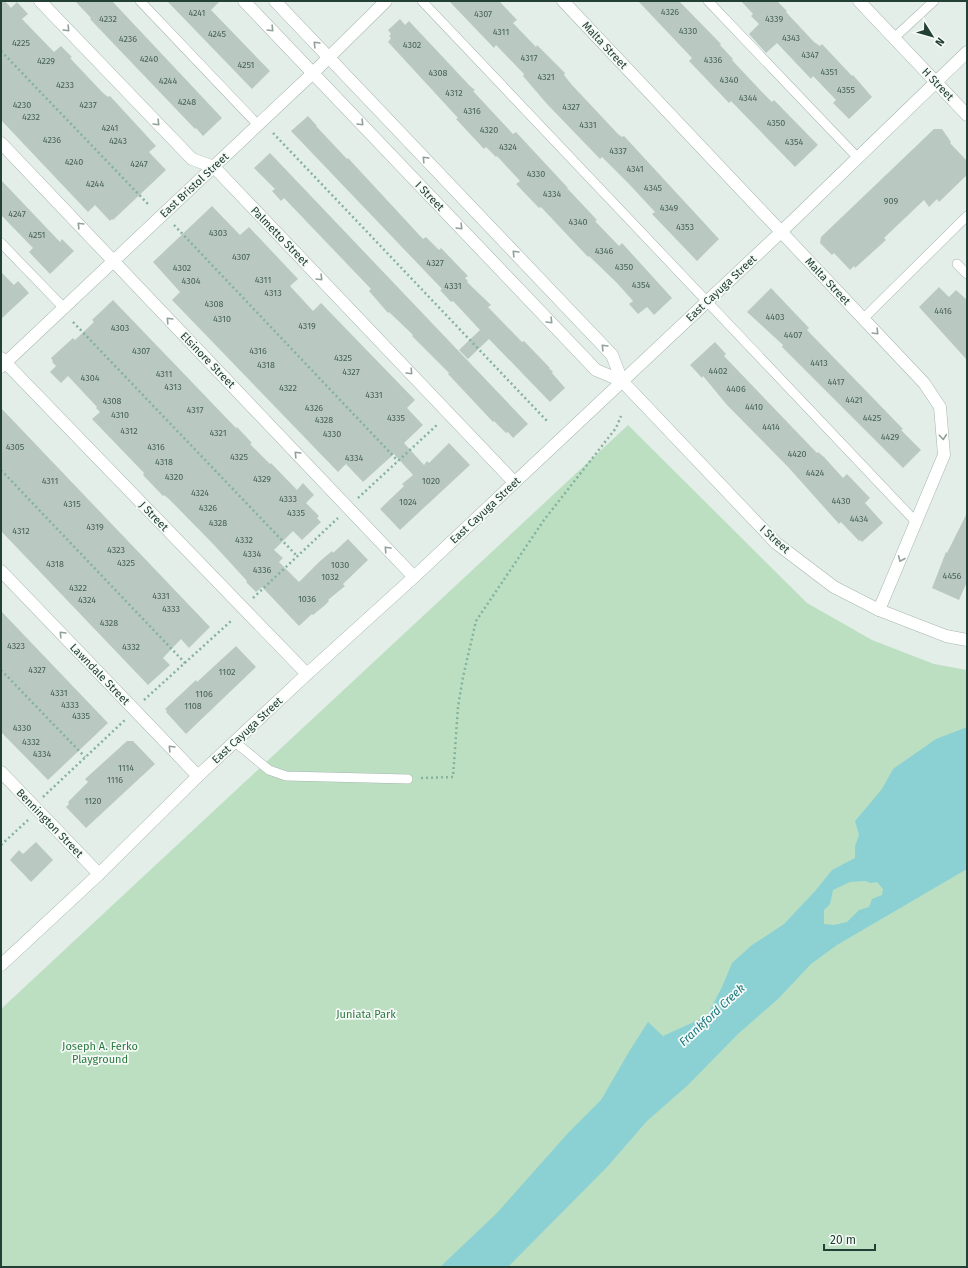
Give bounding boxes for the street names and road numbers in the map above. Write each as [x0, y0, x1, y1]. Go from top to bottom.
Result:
street label: Malta Street [579, 19, 630, 72]
street label: H Street [919, 65, 956, 103]
street label: East Bristol Street [157, 150, 231, 220]
street label: I Street [412, 179, 447, 214]
street label: Palmetto Street [248, 204, 311, 269]
street label: East Cayuga Street [683, 252, 759, 324]
street label: Malta Street [802, 255, 853, 308]
street label: Elsinore Street [178, 330, 238, 391]
street label: East Cayuga Street [447, 474, 523, 546]
street label: J Street [136, 499, 171, 534]
street label: I Street [757, 522, 792, 556]
street label: Lawndale Street [67, 641, 132, 708]
street label: East Cayuga Street [209, 694, 285, 766]
street label: Bennington Street [14, 786, 86, 860]

